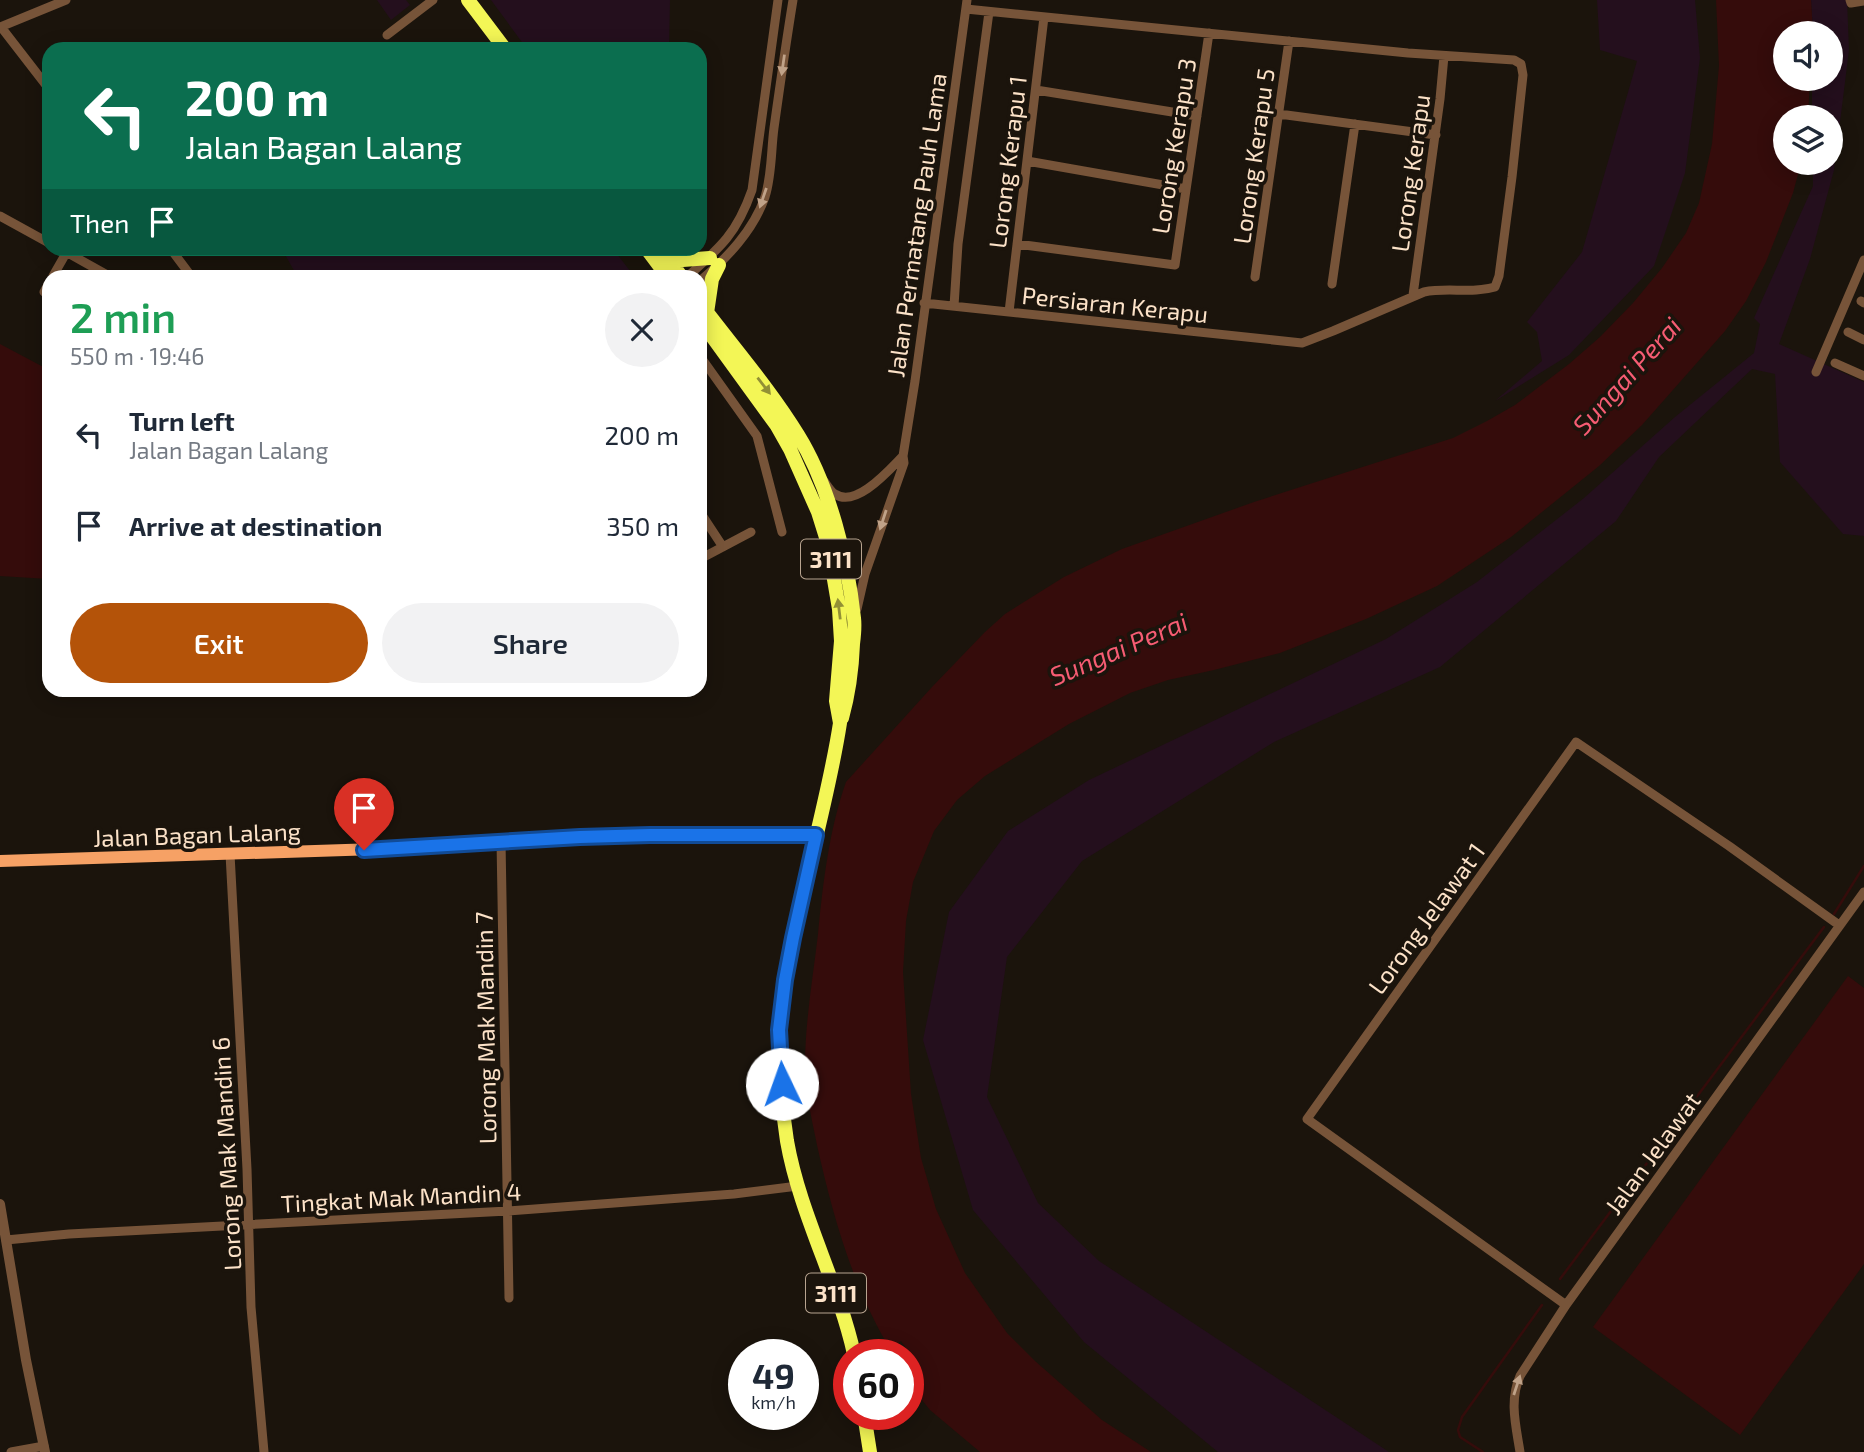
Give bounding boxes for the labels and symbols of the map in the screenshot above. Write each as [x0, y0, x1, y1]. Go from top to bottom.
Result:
one-way arrow [777, 55, 788, 77]
street label: Lorong Kerapu 3 [1145, 56, 1201, 236]
street label: Lorong Kerapu 5 [1226, 66, 1280, 246]
street label: Jalan Permatang Pauh Lama [880, 71, 952, 379]
street label: Lorong Kerapu 1 [982, 74, 1032, 250]
street label: Lorong Kerapu [1385, 92, 1435, 254]
one-way arrow [757, 187, 768, 208]
street label: Persiaran Kerapu [1020, 280, 1210, 328]
water label: Sungai Perai [1565, 310, 1687, 440]
one-way arrow [756, 377, 770, 395]
one-way arrow [878, 510, 888, 531]
road number: 3111 [801, 540, 861, 579]
one-way arrow [833, 598, 844, 620]
water label: Sungai Perai [1044, 605, 1192, 691]
pin [334, 778, 394, 850]
street label: Jalan Bagan Lalang [93, 816, 301, 852]
street label: Lorong Jelawat 1 [1362, 837, 1490, 999]
street label: Lorong Mak Mandin 7 [468, 911, 502, 1145]
street label: Lorong Mak Mandin 6 [205, 1036, 247, 1272]
position arrow [745, 1047, 819, 1121]
street label: Jalan Jelawat [1598, 1086, 1706, 1220]
street label: Tingkat Mak Mandin 4 [280, 1176, 522, 1218]
road number: 3111 [806, 1274, 866, 1312]
speed limit sign: 60 [833, 1339, 924, 1430]
one-way arrow [1513, 1374, 1523, 1395]

